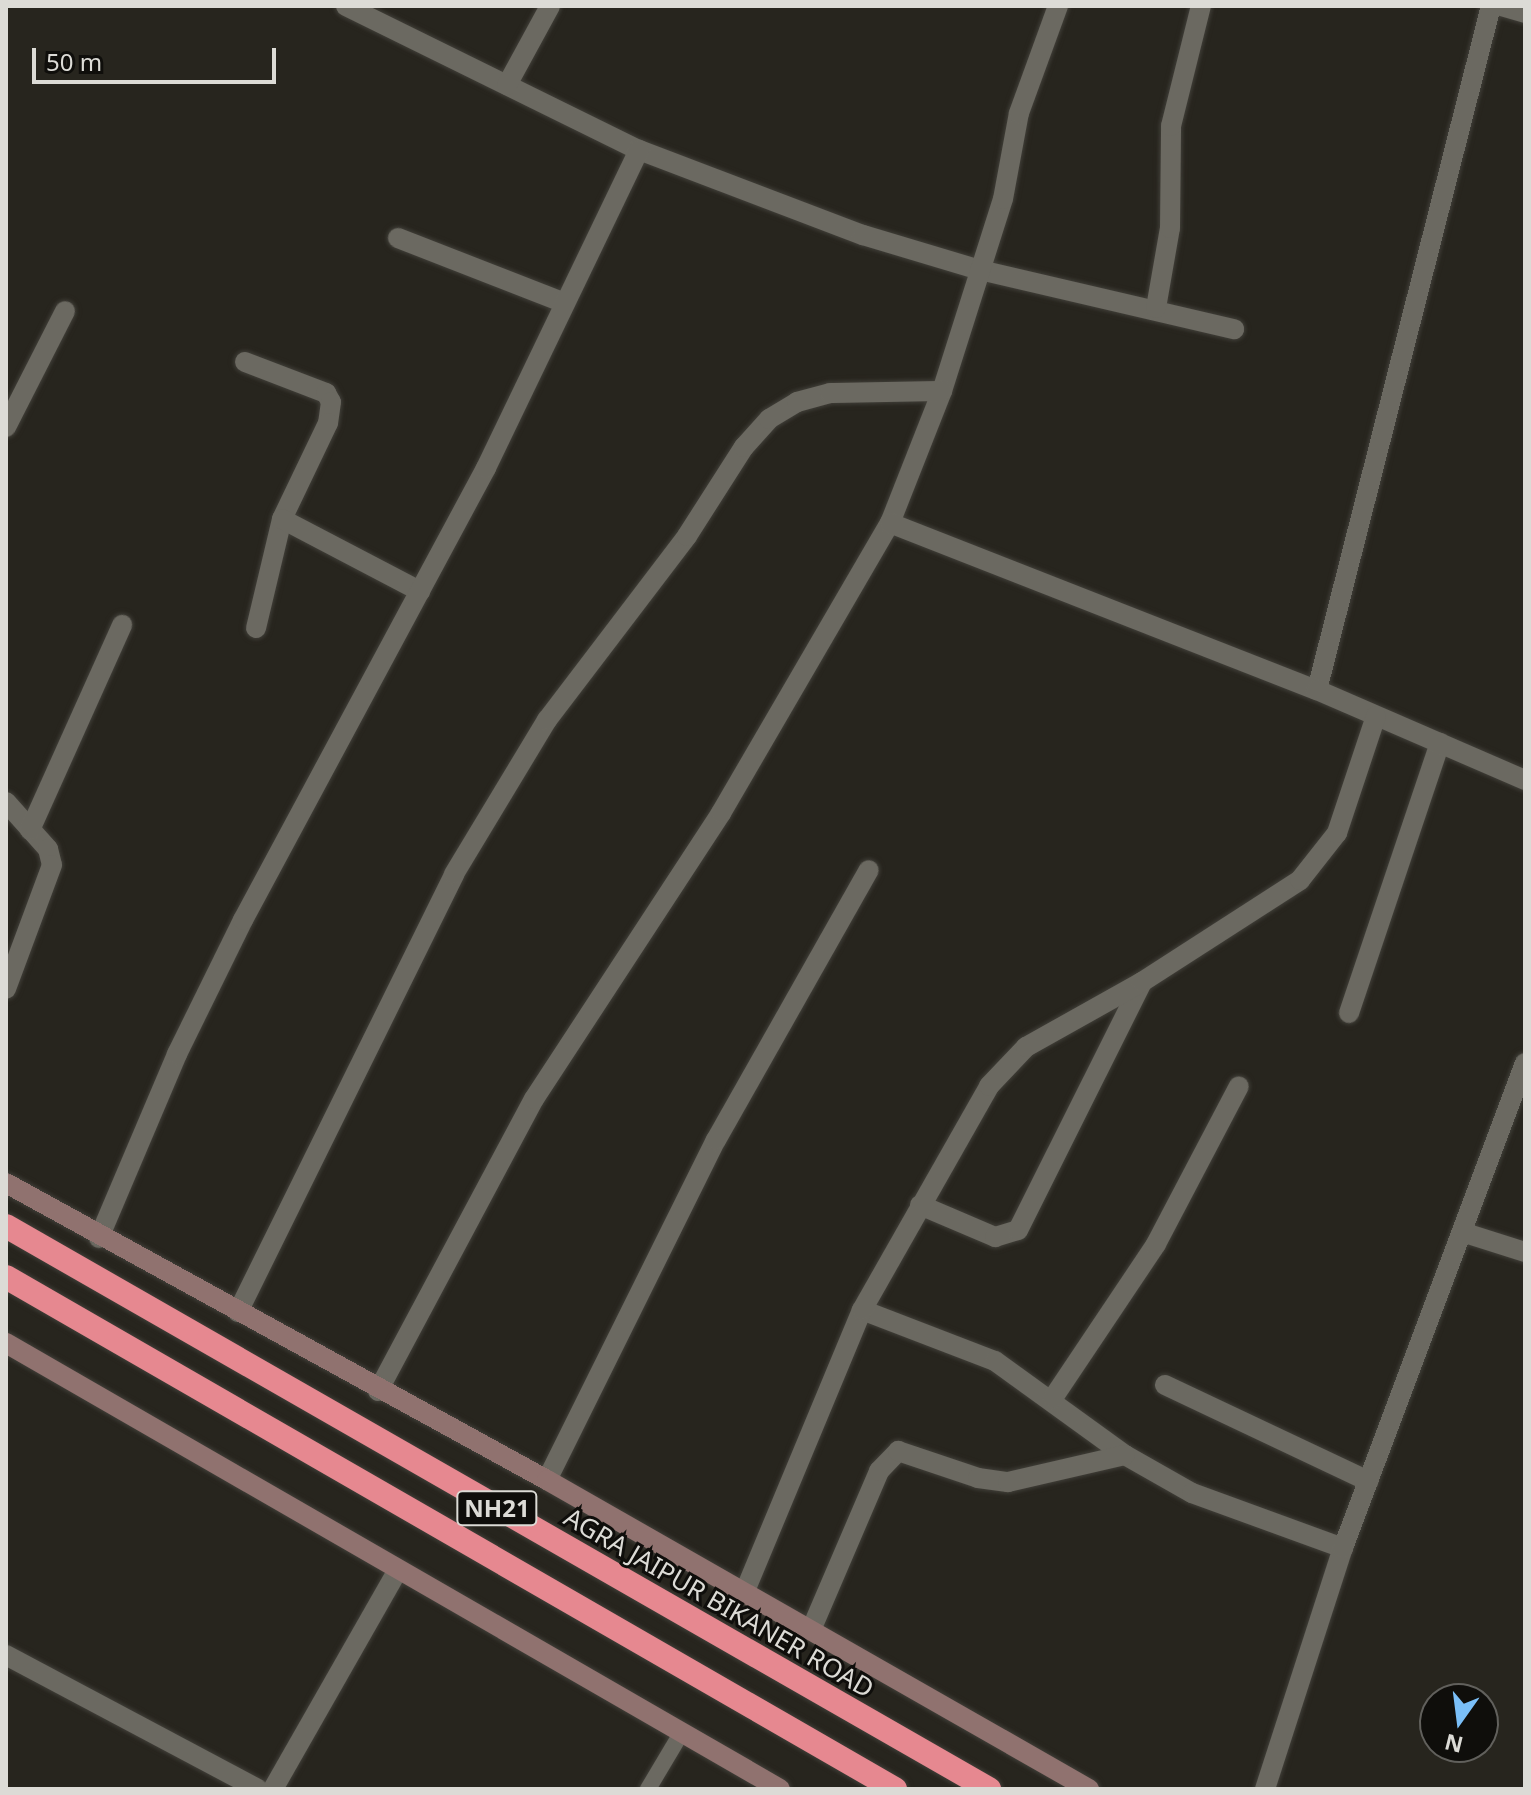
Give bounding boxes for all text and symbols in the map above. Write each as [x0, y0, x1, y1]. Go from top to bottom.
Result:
scale bar [36, 32, 280, 82]
text: 50 m [46, 45, 102, 78]
road number: NH21 [455, 1488, 539, 1528]
street label: AGRA JAIPUR BIKANER ROAD [559, 1502, 879, 1704]
north arrow [1419, 1683, 1499, 1763]
text: N [1441, 1728, 1466, 1761]

